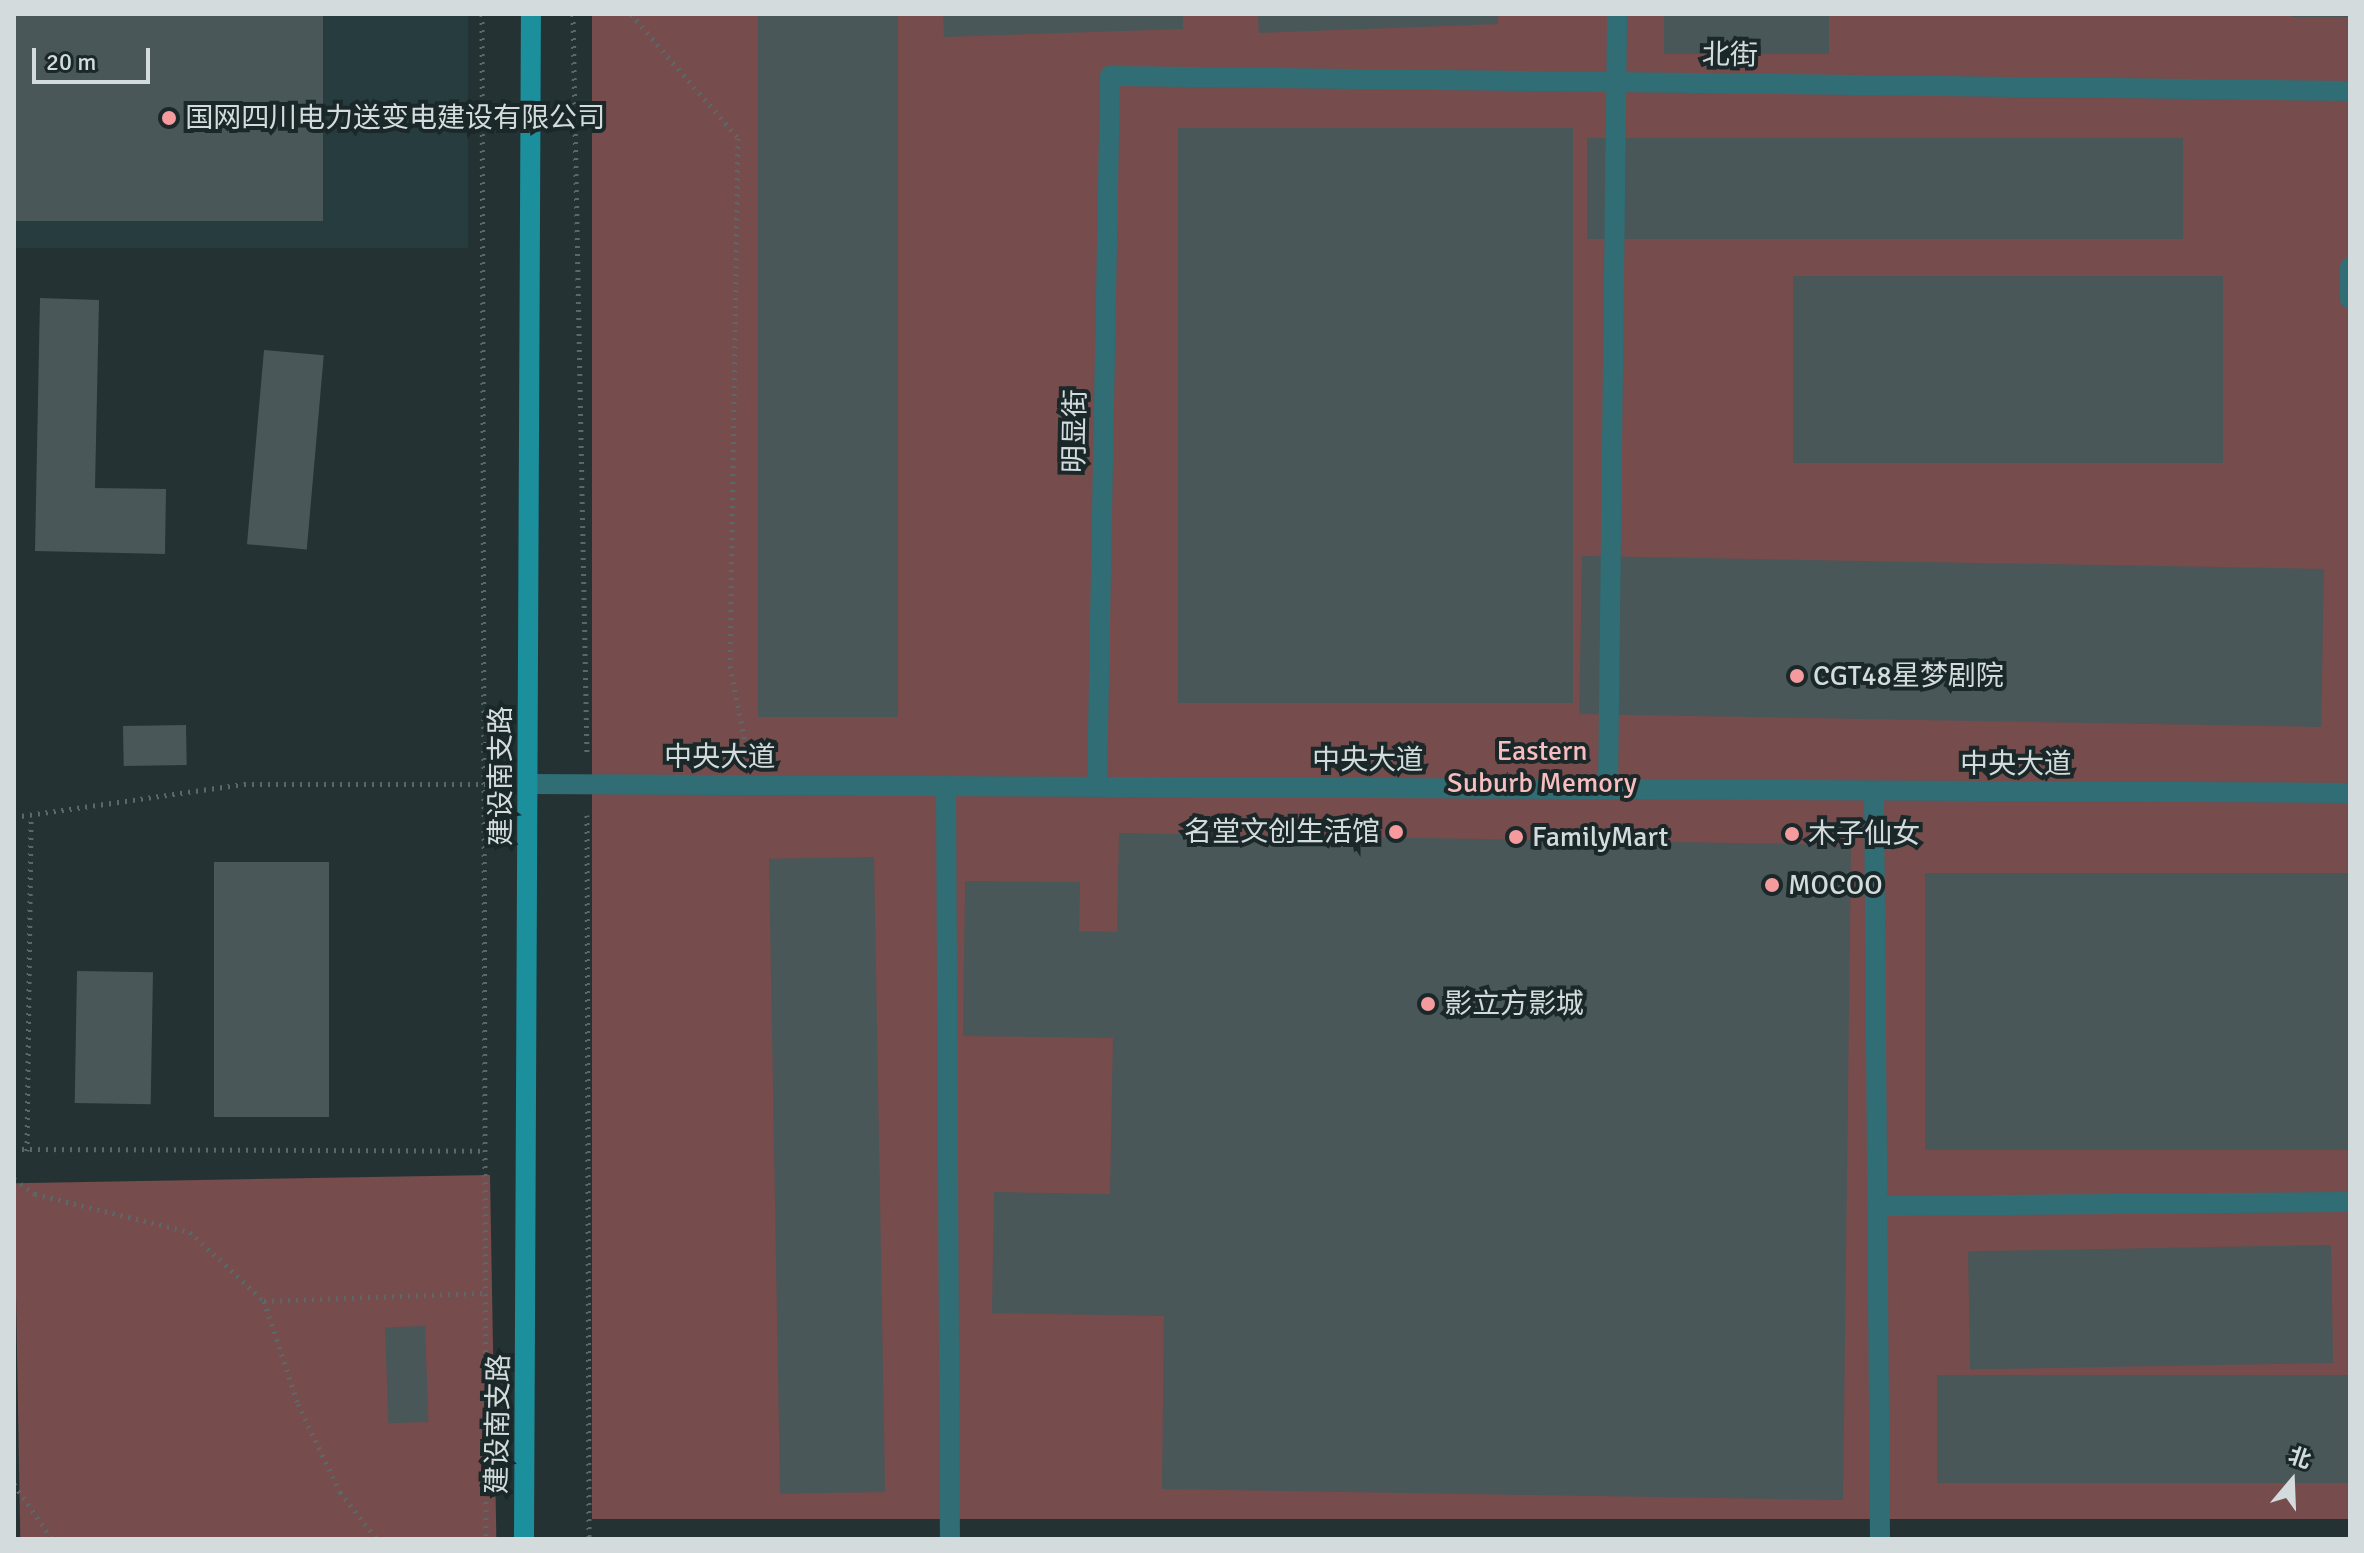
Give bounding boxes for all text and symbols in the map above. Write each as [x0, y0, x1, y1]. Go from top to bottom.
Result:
scale bar [36, 32, 154, 82]
street label: 北街 [1702, 38, 1758, 72]
text: 20 m [46, 47, 96, 77]
place label: 国网四川电力送变电建设有限公司 [185, 101, 605, 135]
marker: 国网四川电力送变电建设有限公司 [160, 109, 178, 127]
street label: 明显街 [1057, 389, 1093, 473]
place label: CGT48星梦剧院 [1813, 659, 2004, 693]
marker: CGT48星梦剧院 [1788, 667, 1806, 685]
street label: 建设南支路 [484, 706, 518, 846]
park label: Eastern Suburb Memory [1447, 734, 1637, 800]
street label: 中央大道 [664, 740, 776, 774]
street label: 中央大道 [1312, 743, 1424, 777]
street label: 中央大道 [1960, 747, 2072, 781]
place label: 名堂文创生活馆 [1184, 815, 1380, 849]
place label: 木子仙女 [1808, 817, 1920, 851]
place label: FamilyMart [1532, 820, 1668, 854]
marker: 名堂文创生活馆 [1387, 823, 1405, 841]
marker: 木子仙女 [1783, 825, 1801, 843]
marker: FamilyMart [1507, 828, 1525, 846]
place label: MOCOO [1788, 868, 1883, 902]
marker: MOCOO [1763, 876, 1781, 894]
place label: 影立方影城 [1444, 987, 1584, 1021]
marker: 影立方影城 [1419, 995, 1437, 1013]
street label: 建设南支路 [480, 1354, 516, 1494]
north arrow [2252, 1441, 2332, 1521]
text: 北 [2285, 1441, 2315, 1474]

